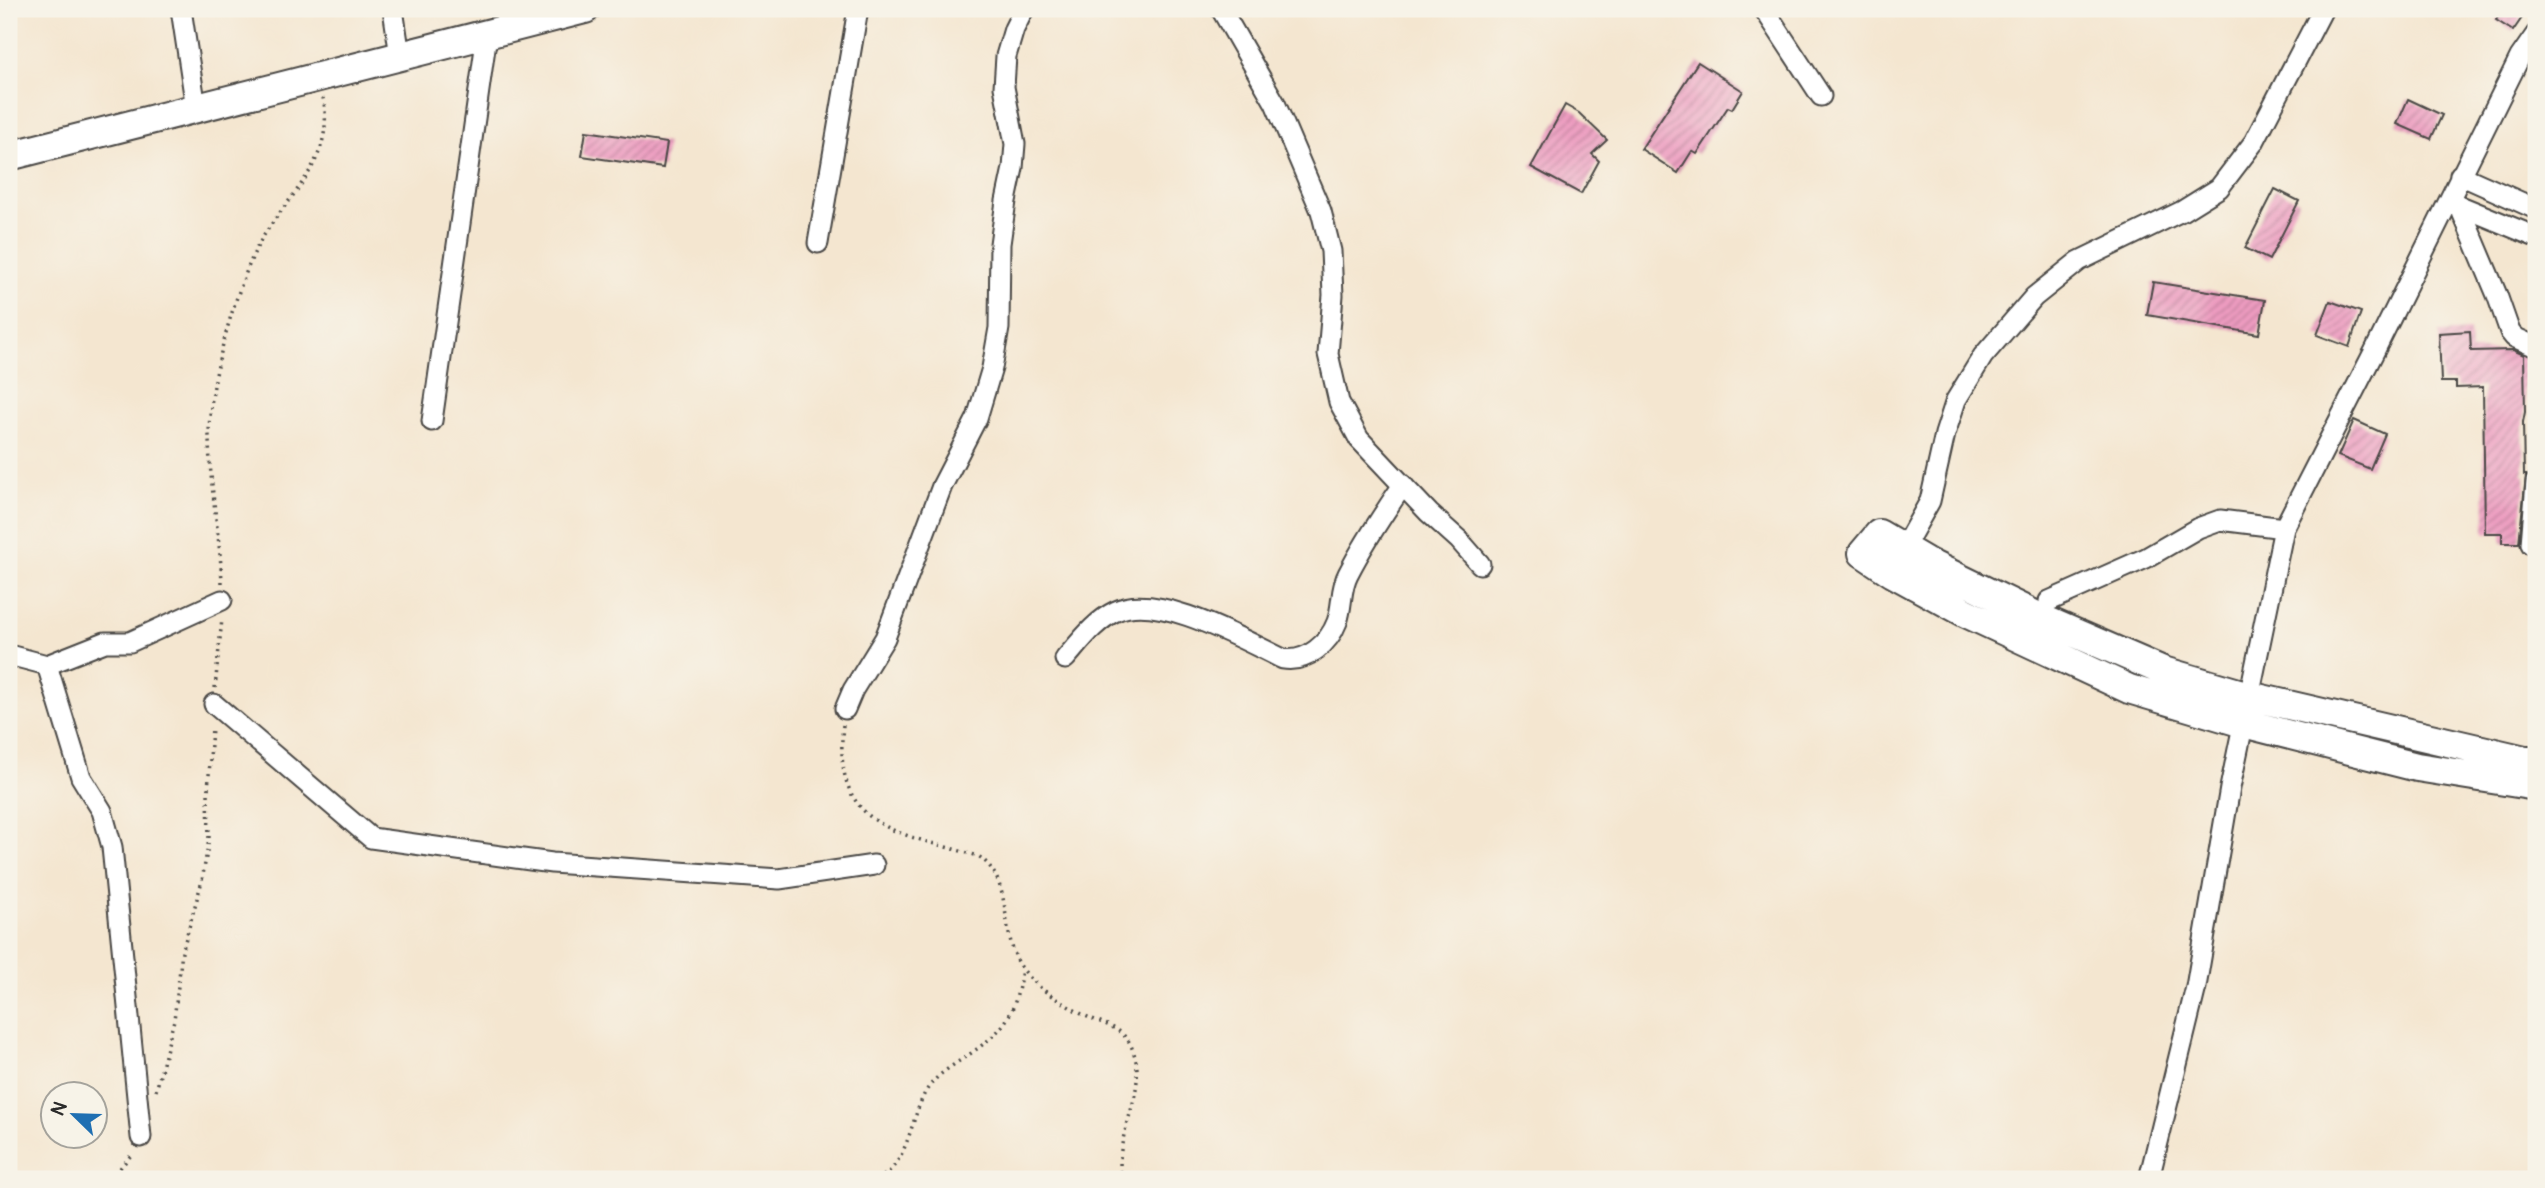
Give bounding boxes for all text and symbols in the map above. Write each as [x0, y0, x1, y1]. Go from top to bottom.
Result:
north arrow [38, 1080, 108, 1150]
text: N [46, 1098, 73, 1119]

